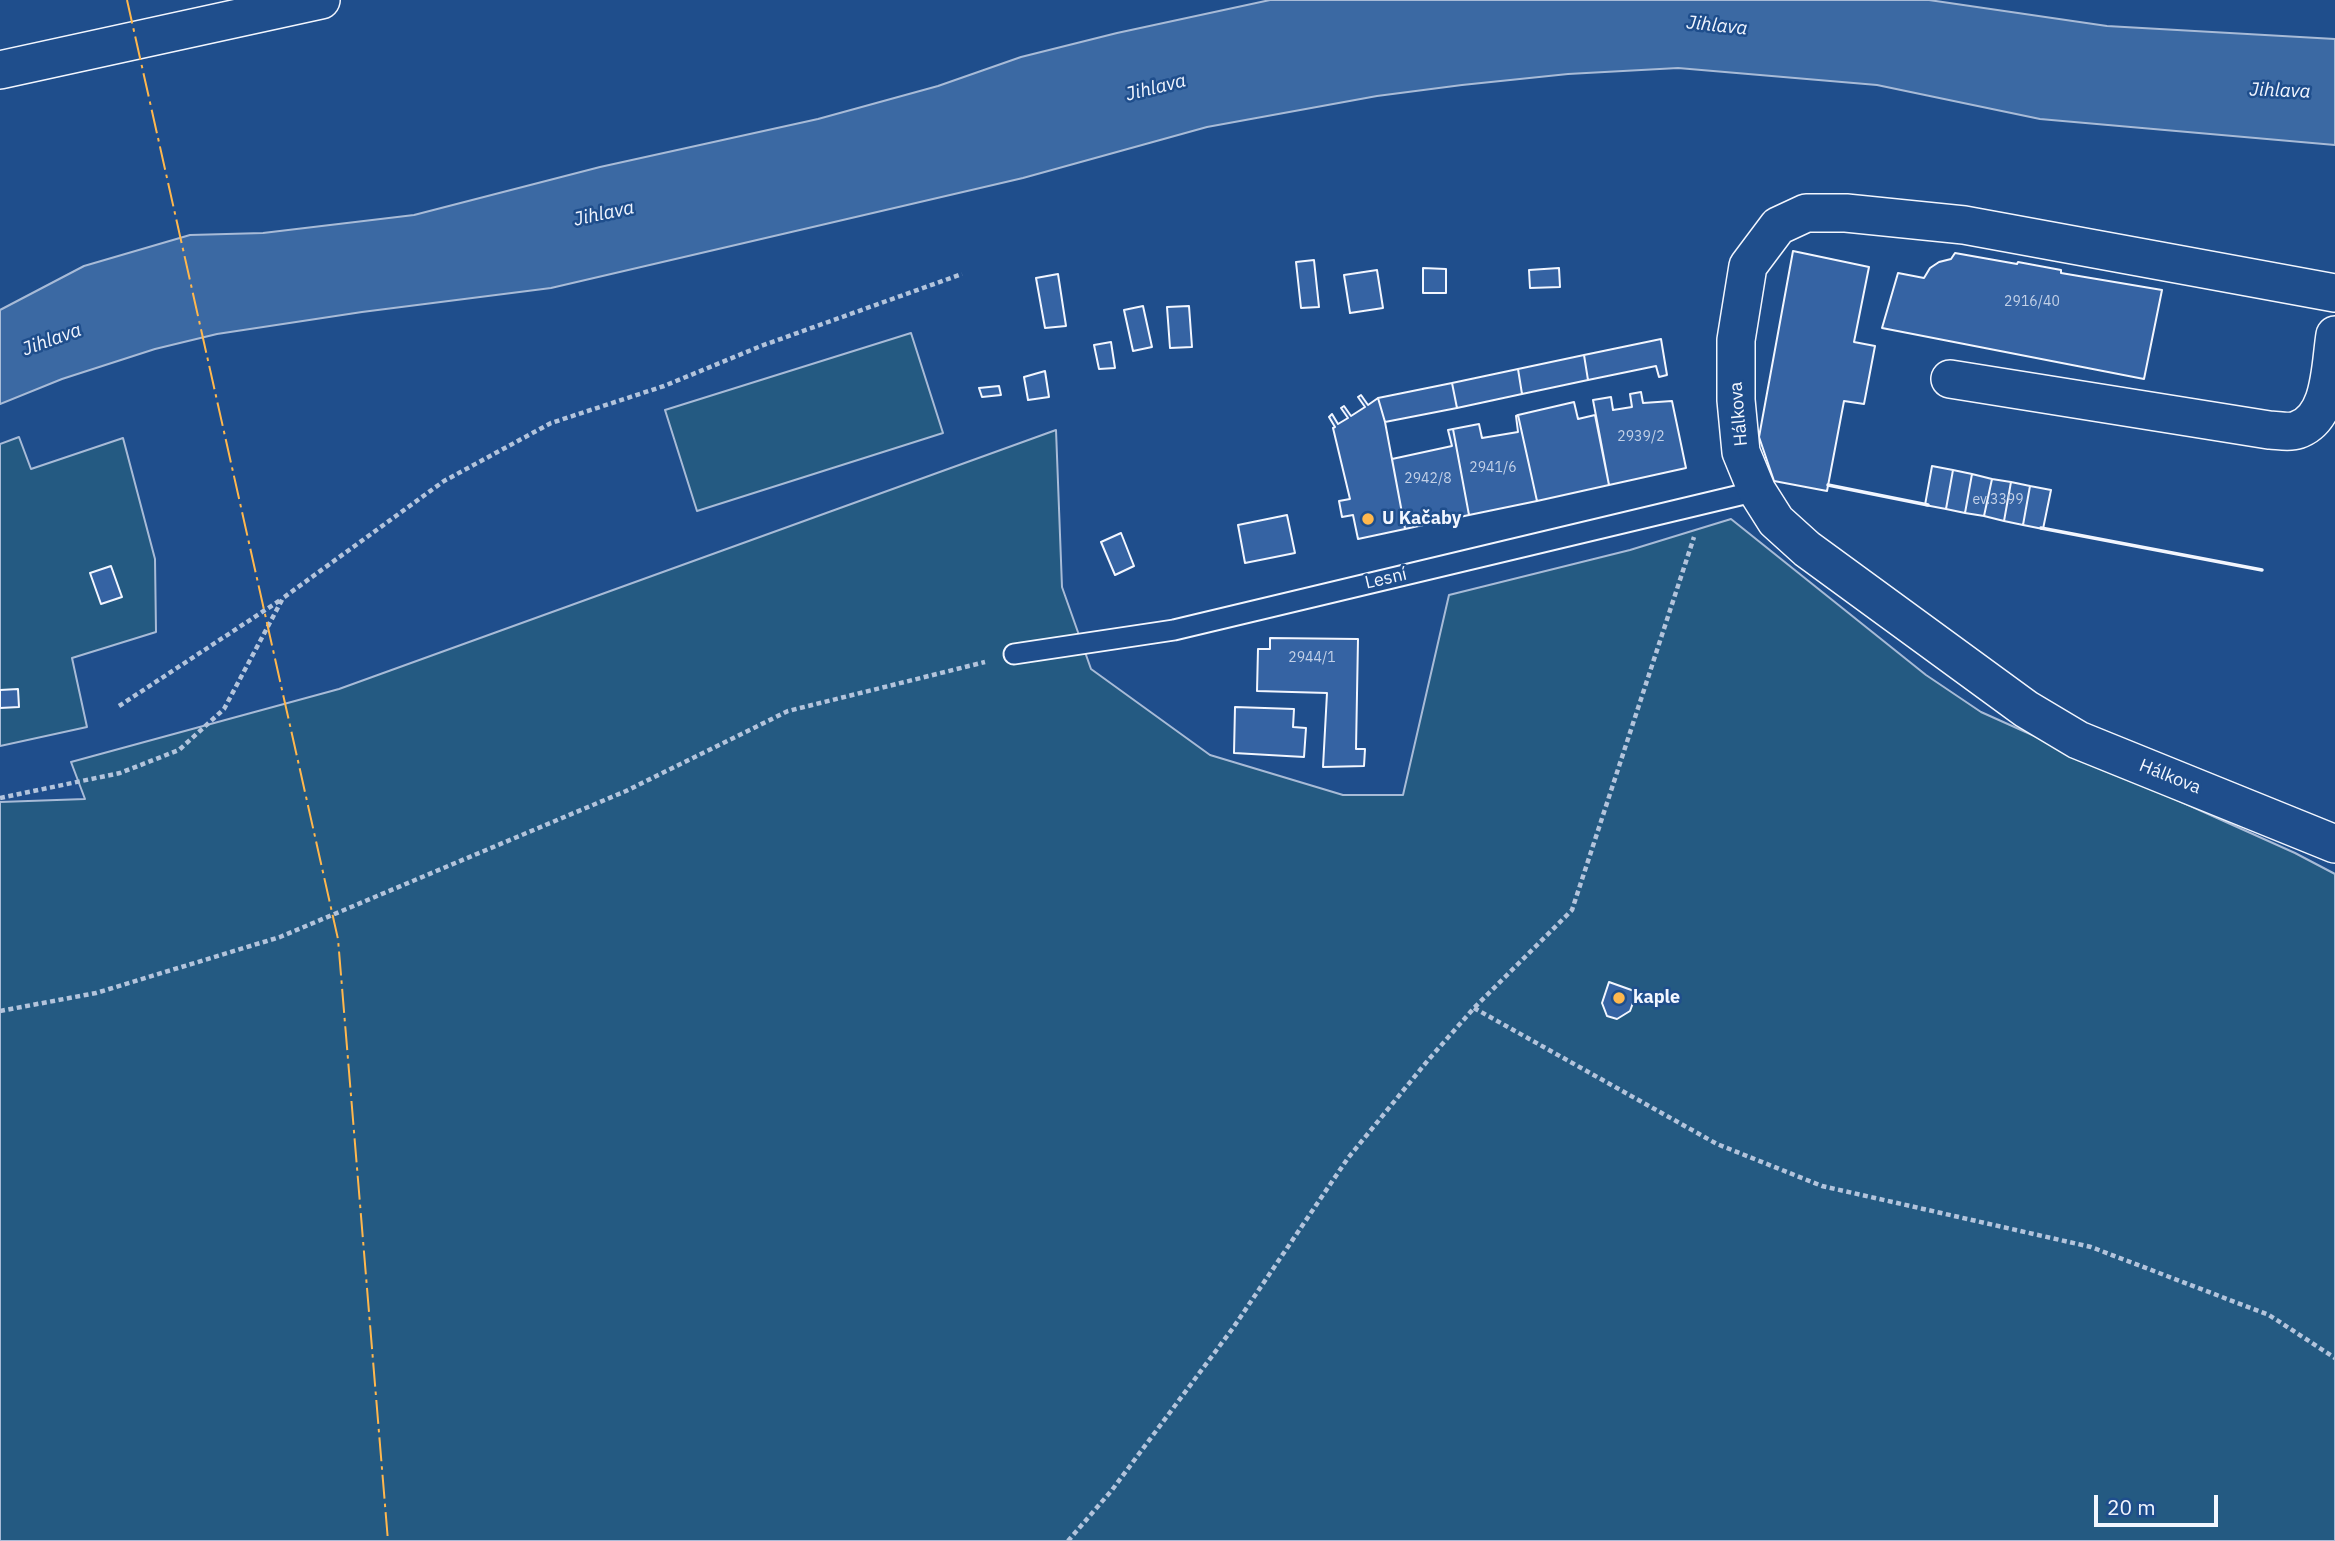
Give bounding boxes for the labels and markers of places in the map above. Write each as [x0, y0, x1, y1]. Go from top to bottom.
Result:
place label: U Kačaby [1382, 508, 1461, 530]
marker: U Kačaby [1360, 511, 1376, 527]
place label: kaple [1633, 987, 1680, 1009]
marker: kaple [1611, 990, 1627, 1006]

